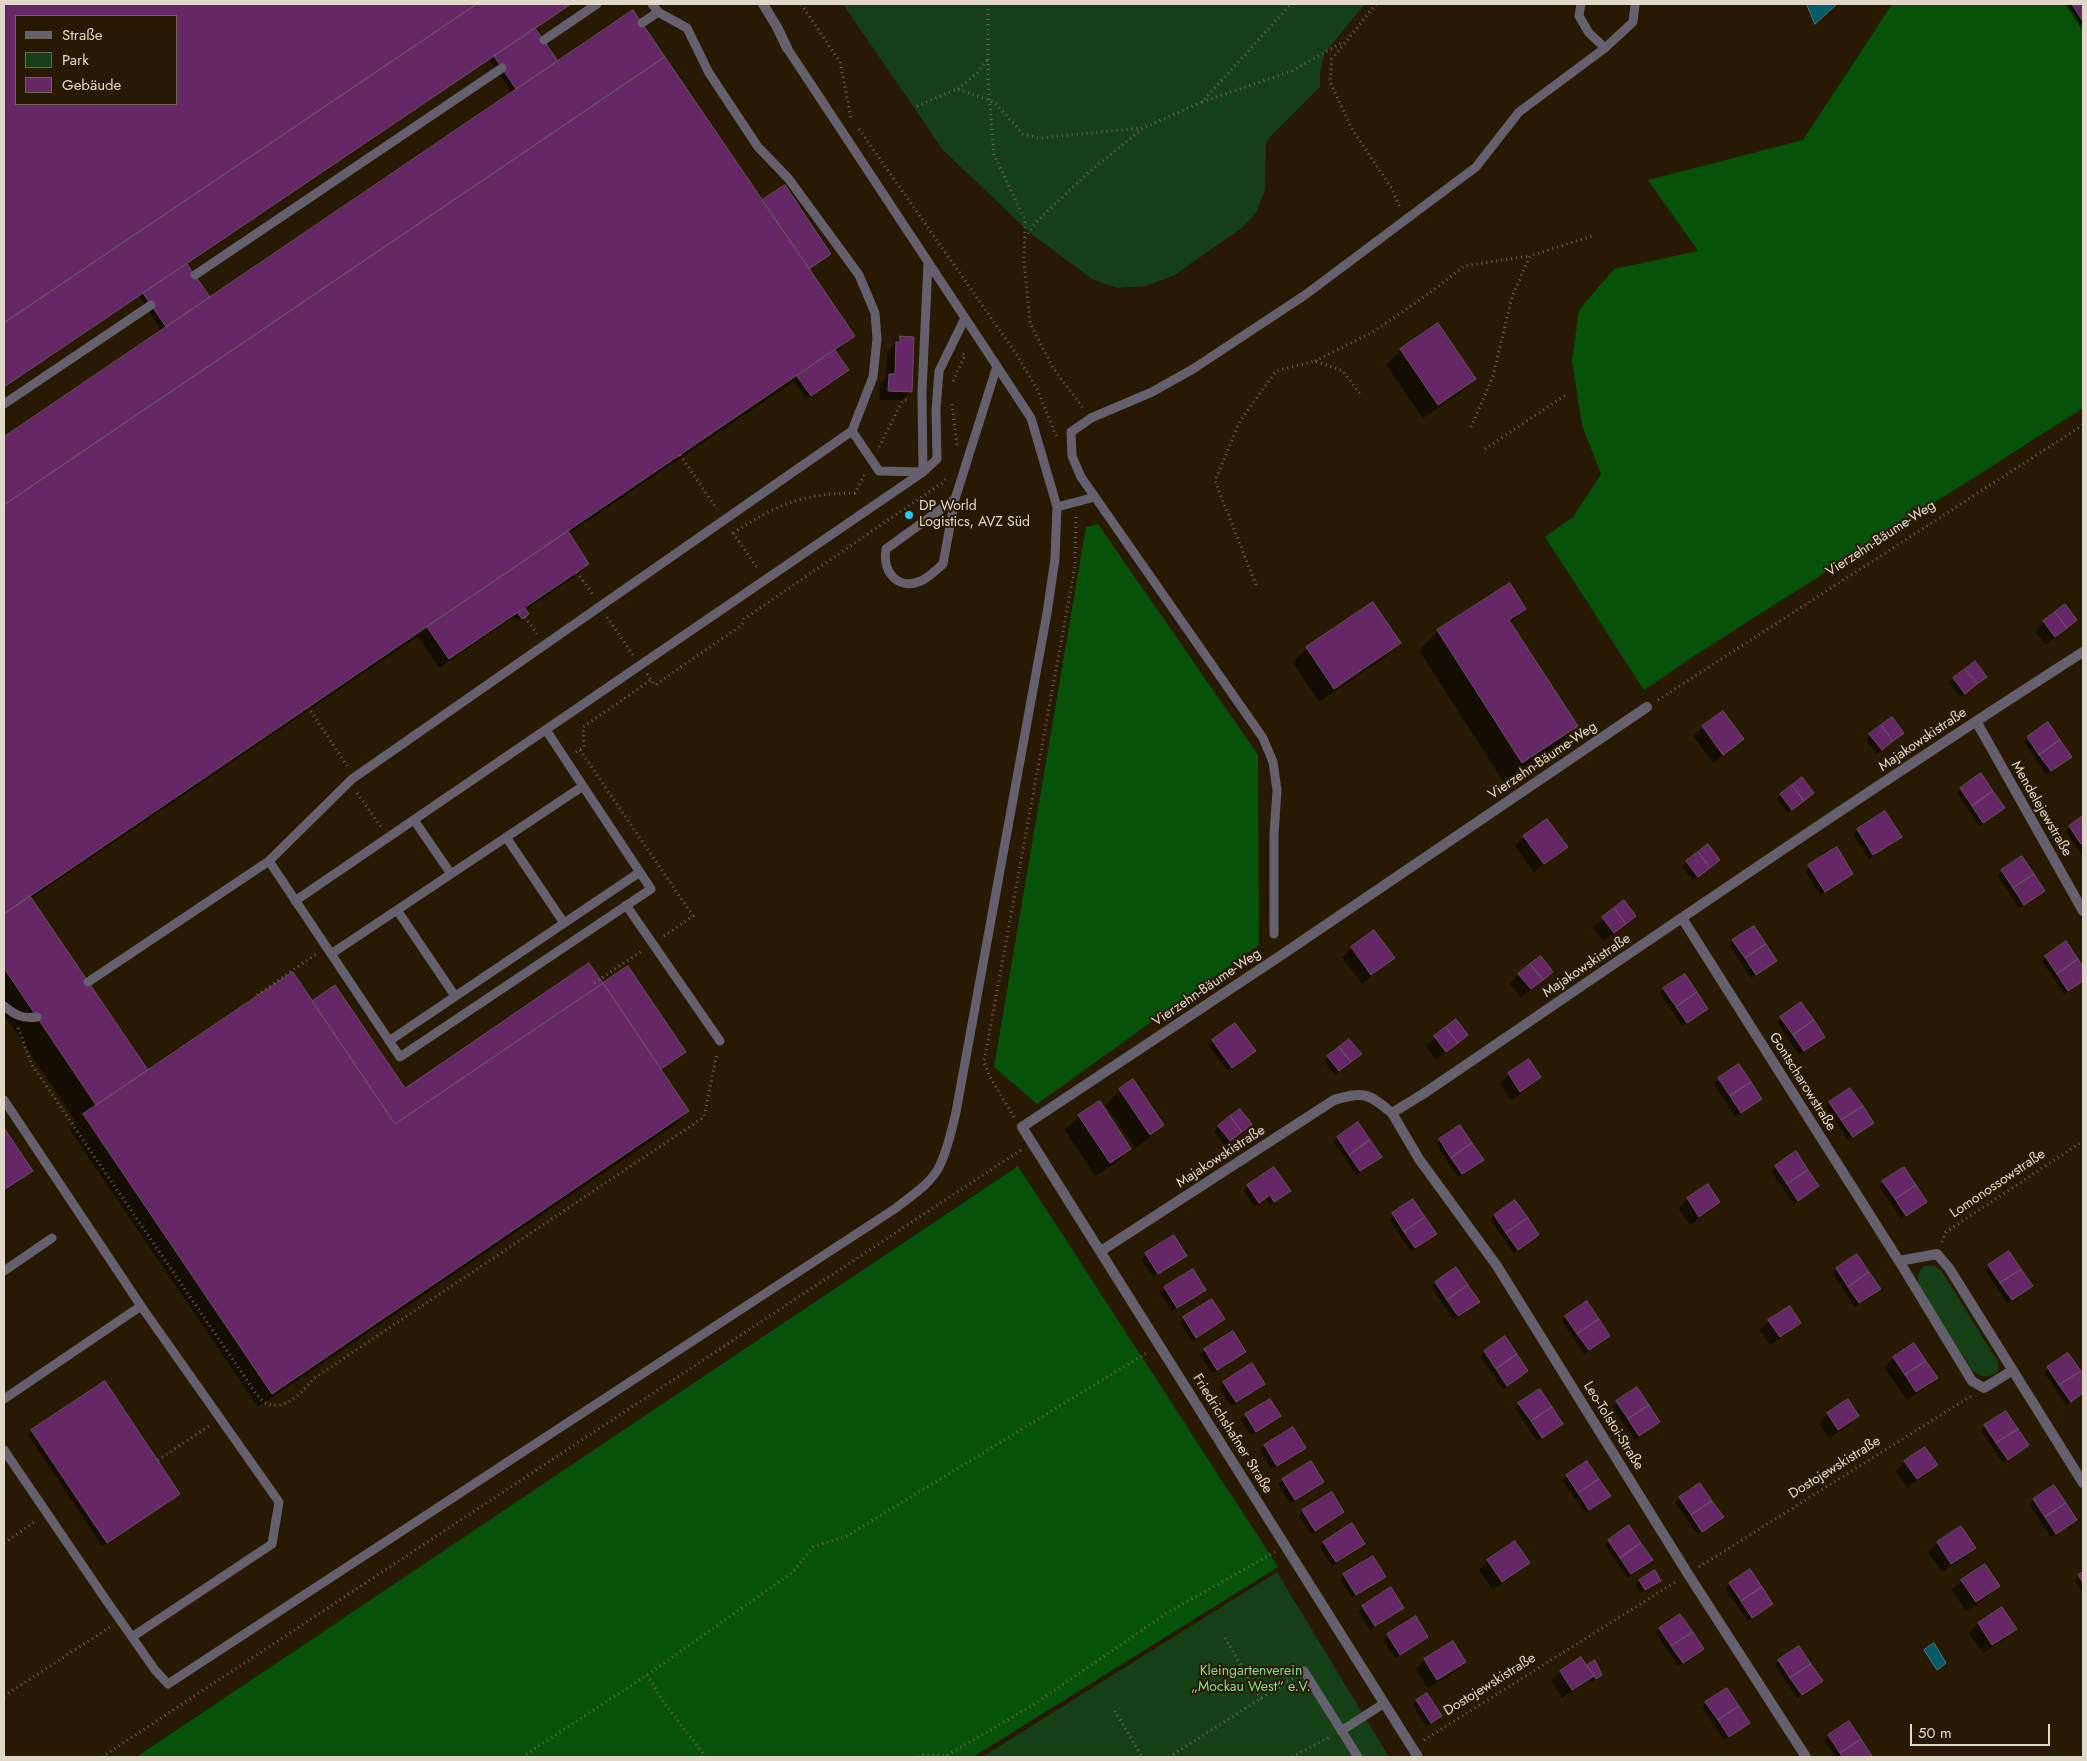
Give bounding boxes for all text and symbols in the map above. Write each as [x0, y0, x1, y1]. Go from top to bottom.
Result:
legend [15, 15, 178, 105]
text: Straße [62, 24, 102, 46]
text: Park [62, 49, 89, 71]
text: Gebäude [62, 74, 121, 96]
street label: Vierzehn-Bäume-Weg [1823, 497, 1939, 581]
place label: DP World Logistics, AVZ Süd [919, 499, 1030, 532]
marker: DP World Logistics, AVZ Süd [903, 509, 915, 521]
street label: Majakowskistraße [1876, 704, 1970, 776]
street label: Vierzehn-Bäume-Weg [1486, 718, 1600, 804]
street label: Mendelejewstraße [2007, 758, 2075, 860]
street label: Majakowskistraße [1540, 930, 1634, 1002]
street label: Vierzehn-Bäume-Weg [1150, 945, 1264, 1031]
street label: Gontscharowstraße [1765, 1030, 1839, 1134]
street label: Majakowskistraße [1174, 1122, 1268, 1192]
street label: Lomonossowstraße [1947, 1146, 2049, 1222]
street label: Friedrichshafner Straße [1188, 1371, 1276, 1497]
street label: Leo-Tolstoi-Straße [1579, 1379, 1647, 1473]
street label: Dostojewskistraße [1786, 1433, 1884, 1503]
street label: Dostojewskistraße [1441, 1650, 1539, 1720]
park label: Kleingartenverein „Mockau West“ e.V. [1191, 1664, 1311, 1696]
scale bar [1912, 1714, 2052, 1746]
text: 50 m [1918, 1722, 1952, 1744]

